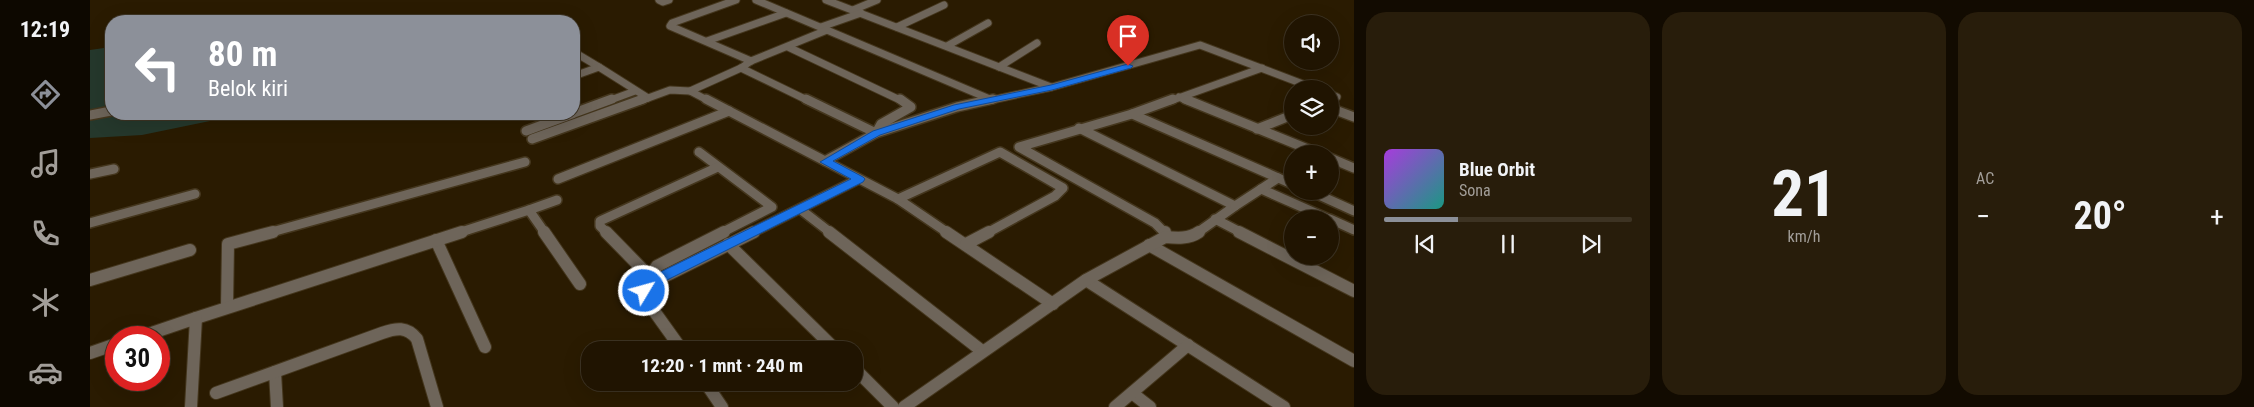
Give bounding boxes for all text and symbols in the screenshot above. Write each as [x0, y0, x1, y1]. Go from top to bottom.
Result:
pin [1107, 15, 1149, 66]
map controls [1284, 15, 1339, 265]
button: sound [1284, 15, 1339, 70]
text: 12:19 [20, 17, 70, 42]
icon: arrive [1114, 22, 1142, 50]
text: 80 m [208, 34, 277, 75]
icon: left [125, 35, 190, 100]
text: Belok kiri [208, 76, 288, 101]
icon: directions [28, 77, 63, 112]
button: layers [1284, 80, 1339, 135]
button: + [1284, 145, 1339, 200]
icon: music [28, 146, 63, 181]
text: 21 [1771, 156, 1837, 232]
text: Blue Orbit [1459, 158, 1535, 181]
text: AC [1976, 169, 1994, 188]
text: Sona [1459, 181, 1491, 200]
text: 20° [2073, 194, 2127, 238]
text: − [1976, 200, 1990, 233]
text: + [2210, 200, 2224, 233]
button: − [1284, 210, 1339, 265]
icon: phone [28, 216, 63, 251]
text: km/h [1788, 227, 1820, 246]
icon: previous [1411, 230, 1439, 258]
icon: pause [1494, 230, 1522, 258]
icon: next [1577, 230, 1605, 258]
position arrow [617, 264, 669, 316]
icon: climate [28, 285, 63, 320]
speed limit sign: 30 [105, 326, 170, 391]
text: 12:20 · 1 mnt · 240 m [641, 354, 803, 377]
icon: car [28, 355, 63, 390]

